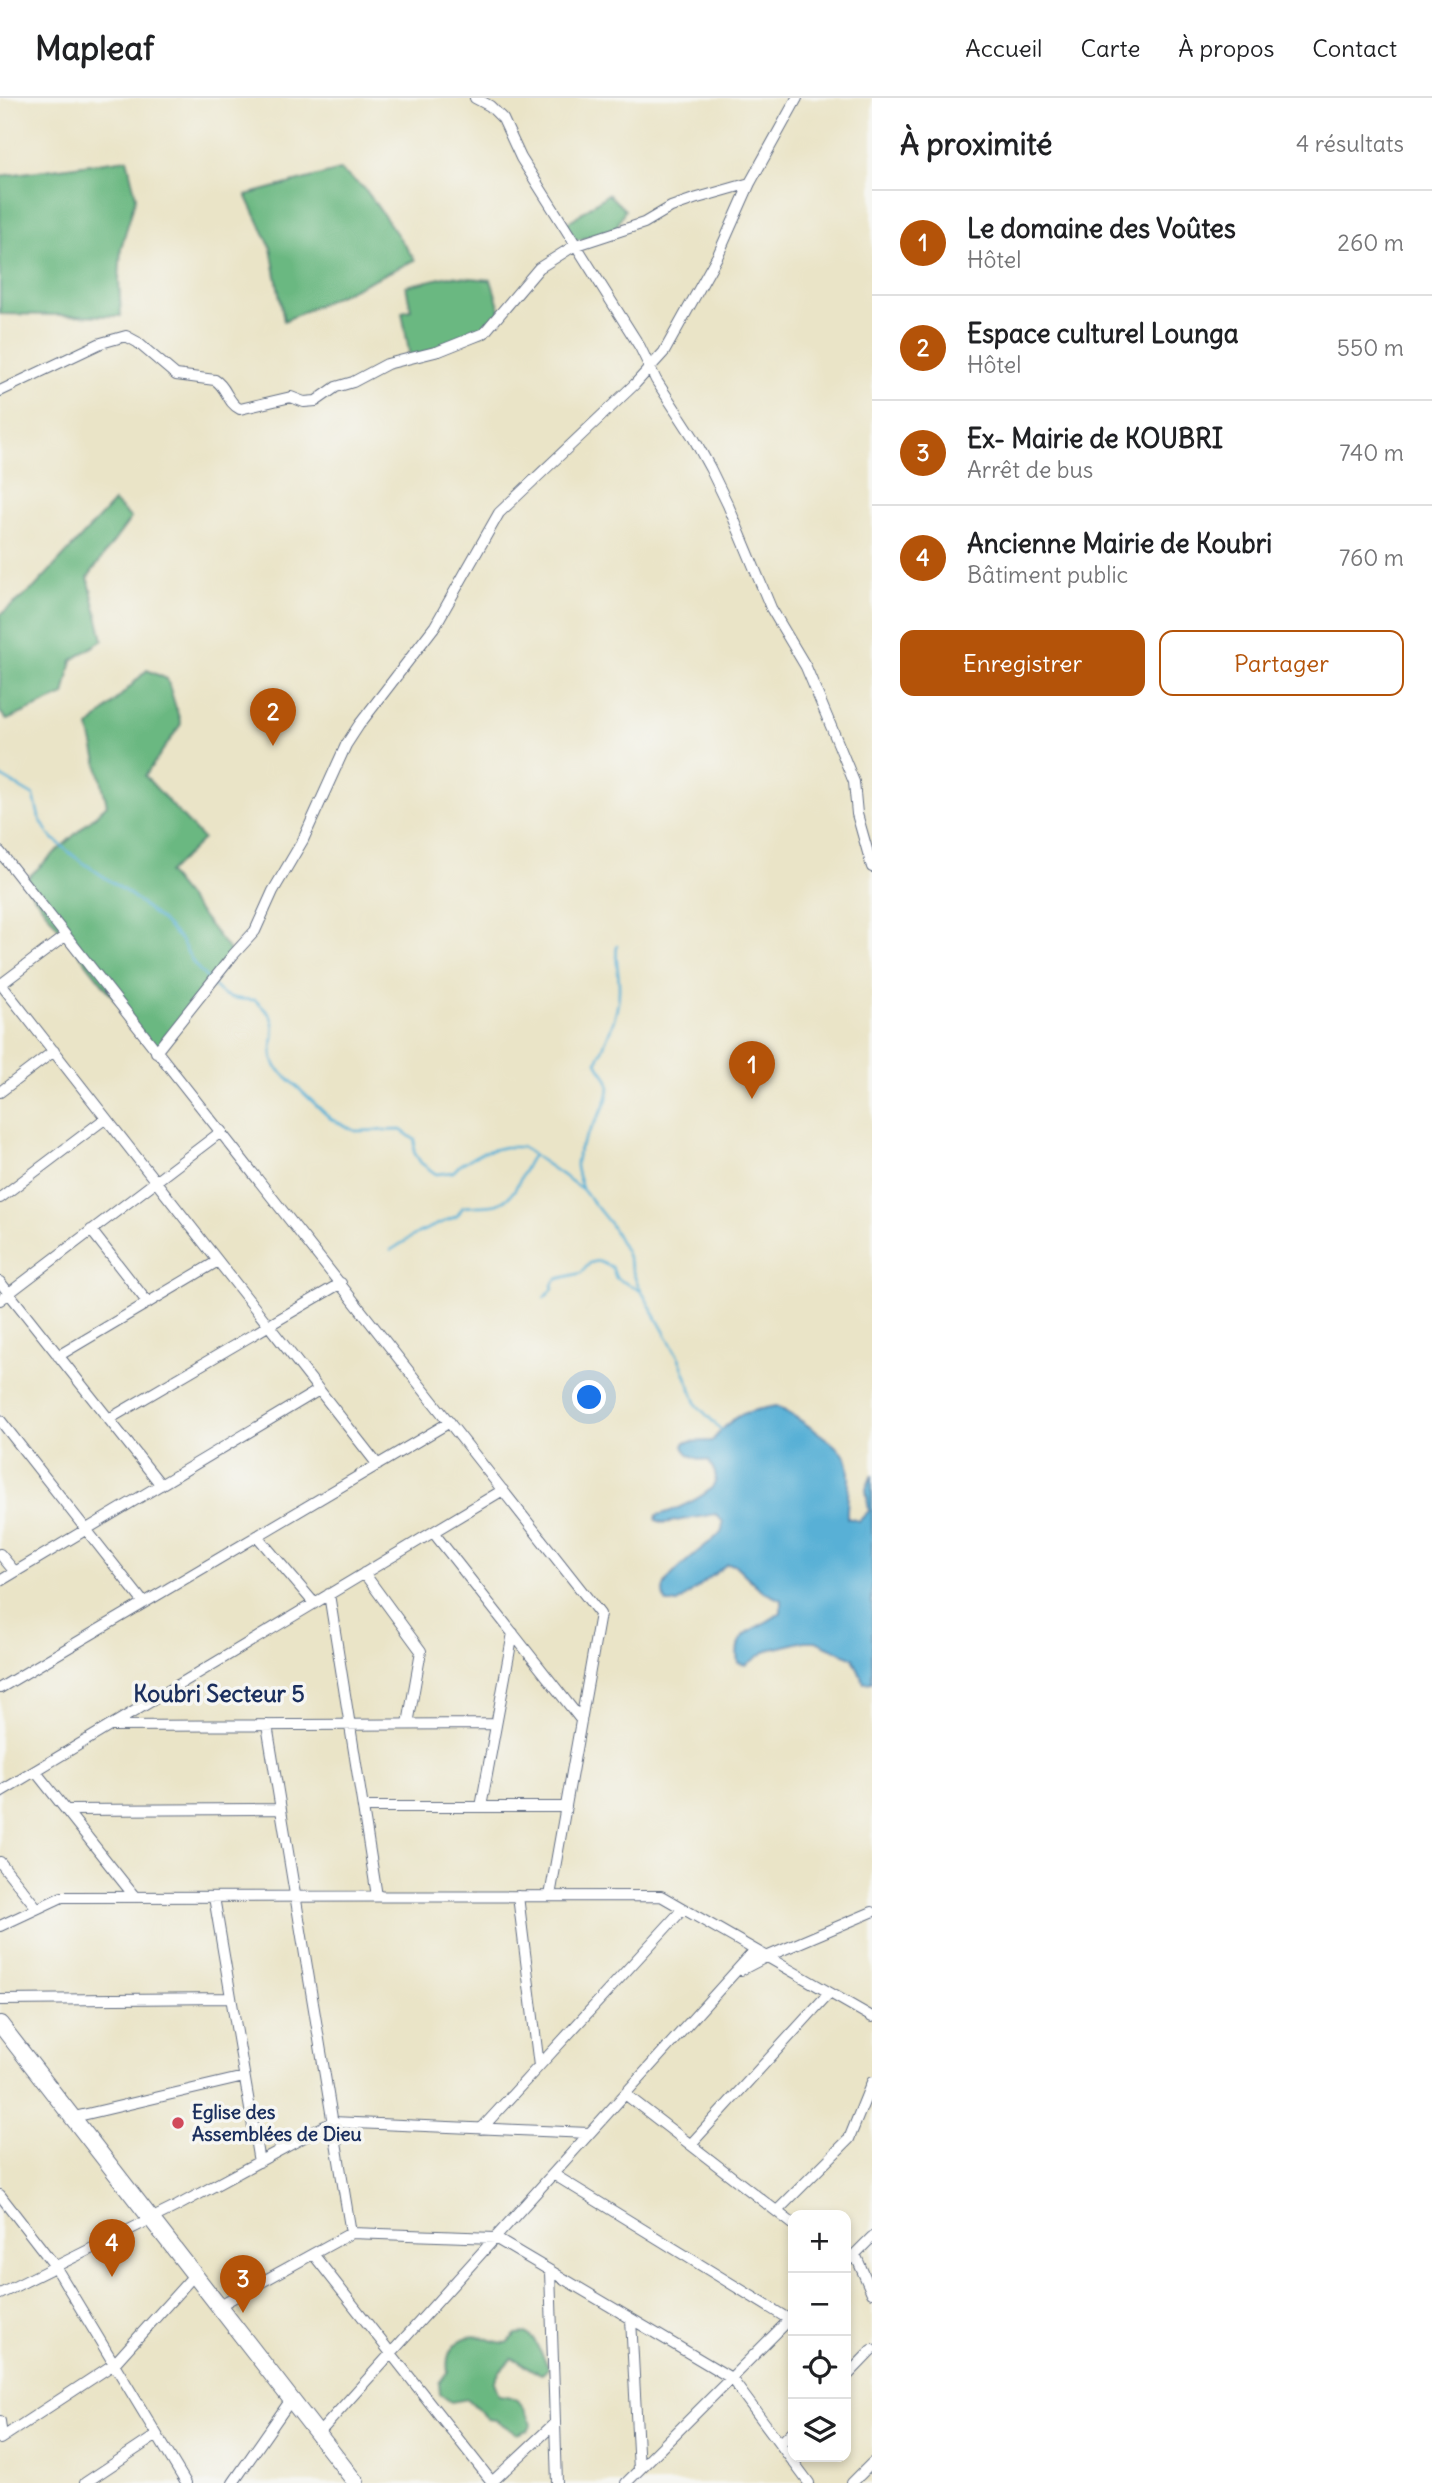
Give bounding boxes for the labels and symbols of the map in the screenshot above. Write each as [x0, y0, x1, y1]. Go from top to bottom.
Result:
pin: 2 [250, 688, 296, 746]
pin: 1 [729, 1041, 775, 1099]
your location [572, 1380, 606, 1414]
district label: Koubri Secteur 5 [133, 1679, 305, 1708]
place label: Eglise des Assemblées de Dieu [192, 2100, 362, 2146]
marker: Eglise des Assemblées de Dieu [170, 2115, 186, 2131]
pin: 4 [89, 2219, 135, 2277]
pin: 3 [220, 2255, 266, 2313]

